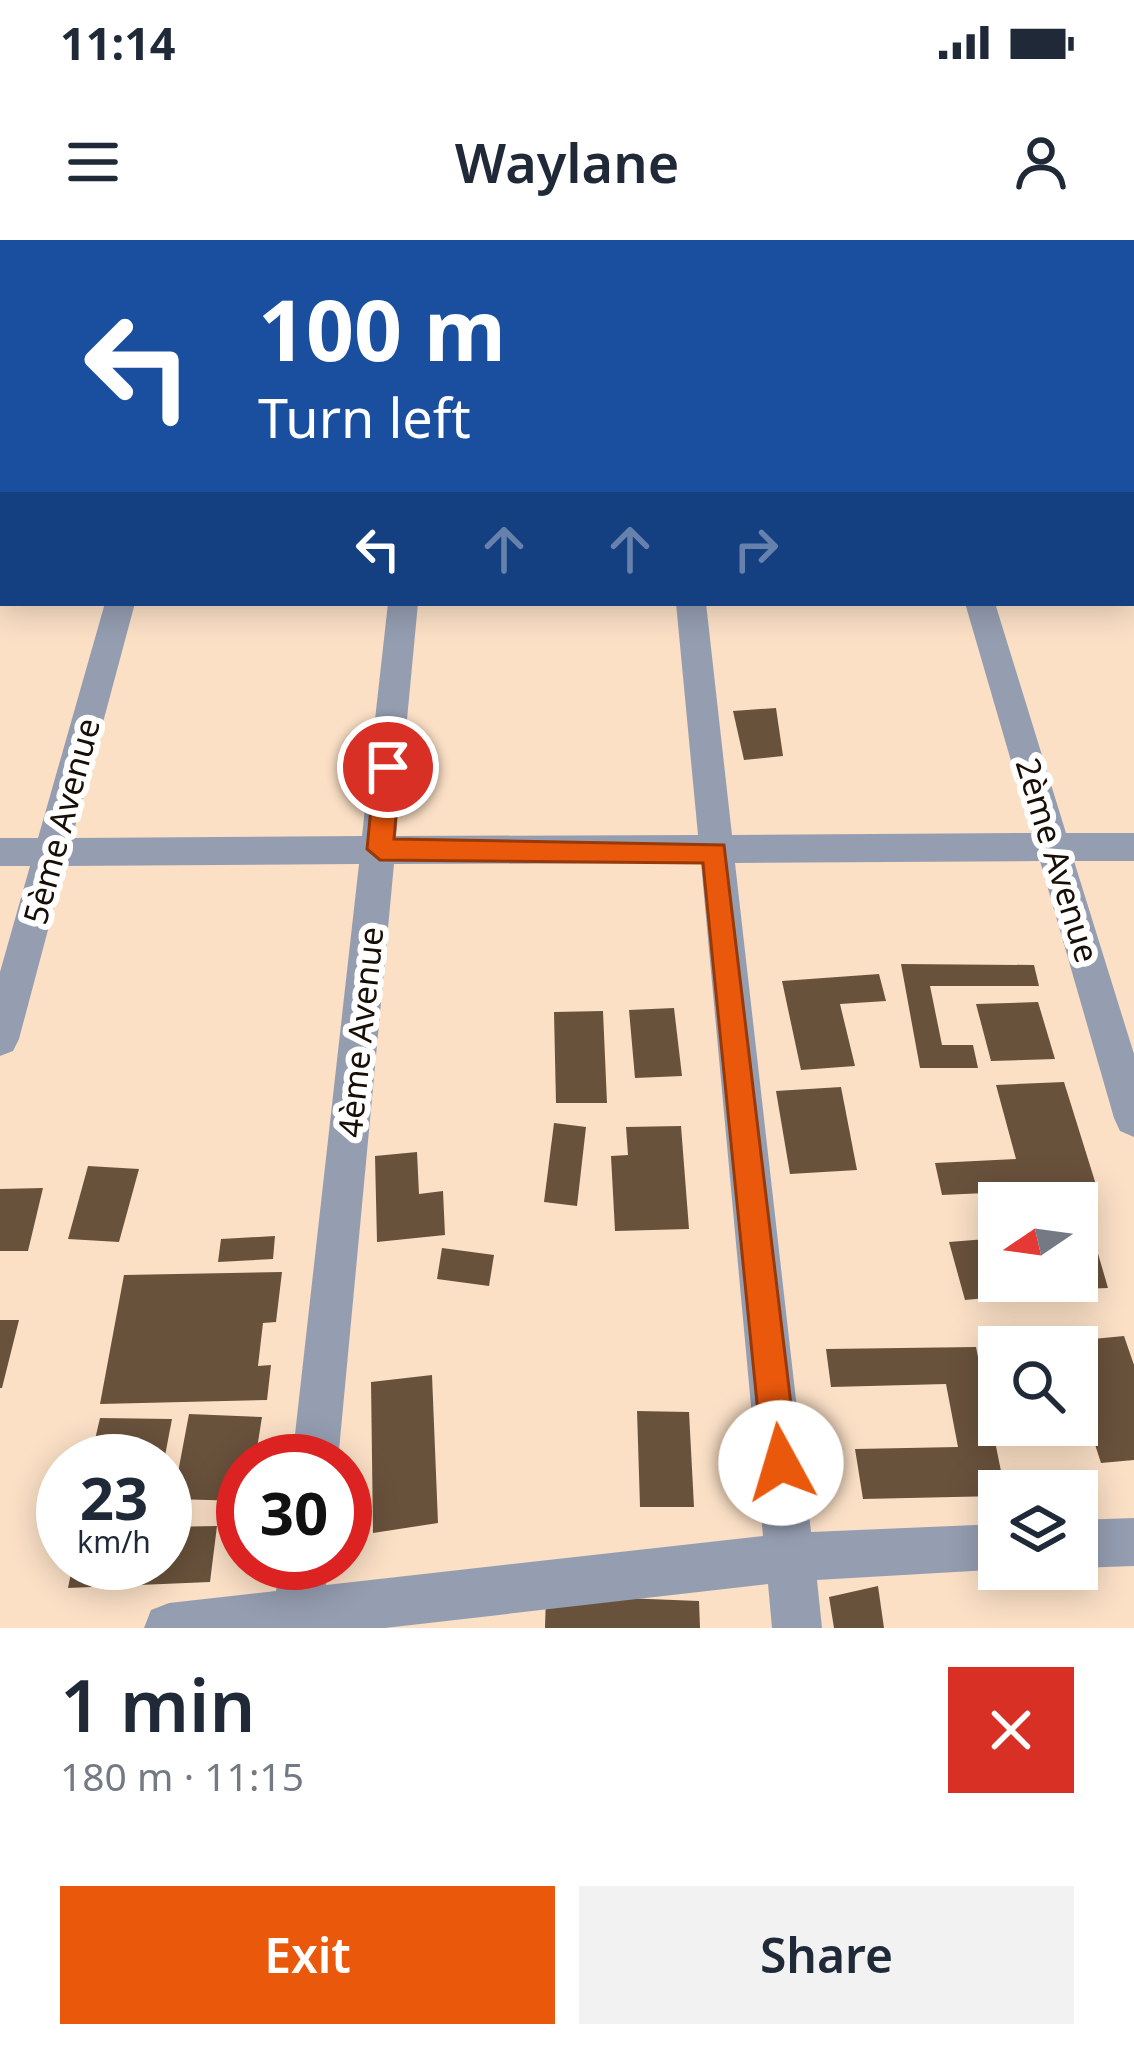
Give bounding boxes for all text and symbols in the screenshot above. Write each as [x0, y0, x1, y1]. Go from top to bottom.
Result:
text: 11:14 [60, 12, 176, 73]
text: Waylane [455, 125, 679, 199]
icon: menu [60, 129, 126, 195]
icon: person [1008, 129, 1074, 195]
text: 100 m [258, 271, 506, 386]
icon: left [60, 288, 216, 444]
text: Turn left [258, 380, 471, 454]
icon: left [345, 516, 411, 582]
icon: ahead [471, 516, 537, 582]
icon: ahead [597, 516, 663, 582]
icon: right [723, 516, 789, 582]
street label: 5ème Avenue [12, 713, 110, 929]
pin [337, 716, 439, 818]
icon: arrive [355, 734, 421, 800]
street label: 2ème Avenue [1006, 752, 1110, 968]
street label: 4ème Avenue [327, 925, 393, 1139]
north arrow [978, 1182, 1098, 1302]
map controls [978, 1182, 1098, 1590]
button: search [978, 1326, 1098, 1446]
position arrow [718, 1400, 844, 1526]
speed limit sign: 30 [216, 1434, 372, 1590]
text: 23 [80, 1456, 148, 1538]
button: layers [978, 1470, 1098, 1590]
text: km/h [77, 1521, 151, 1562]
text: 1 min [60, 1655, 255, 1753]
button: close [948, 1667, 1074, 1793]
text: 180 m · 11:15 [60, 1749, 304, 1802]
button: Exit [60, 1886, 555, 2024]
button: Share [579, 1886, 1074, 2024]

